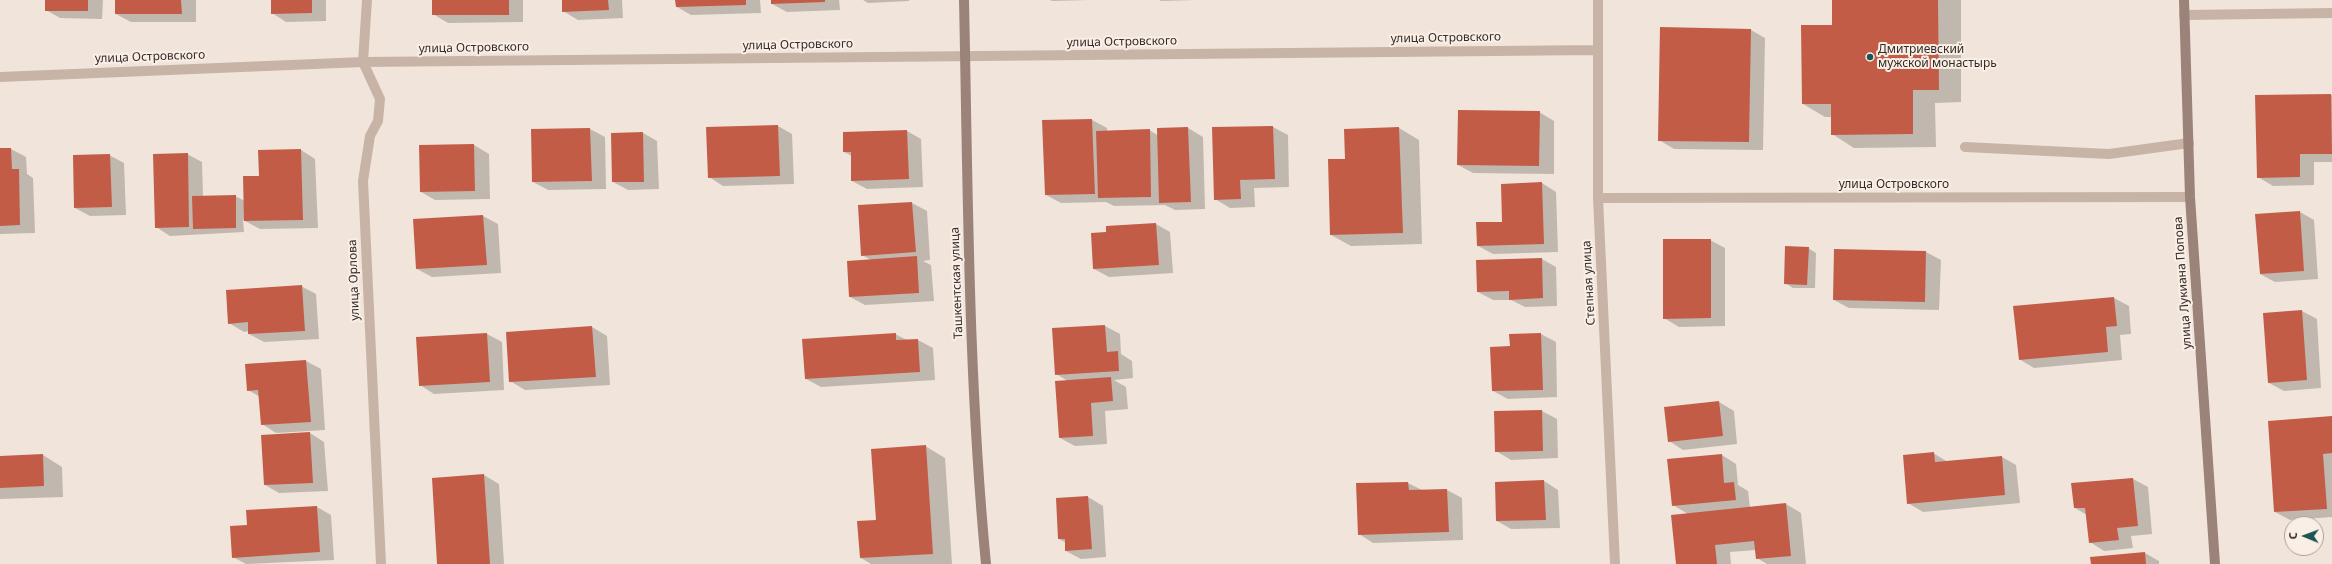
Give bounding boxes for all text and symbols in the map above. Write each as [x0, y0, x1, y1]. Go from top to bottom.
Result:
street label: улица Островского [1391, 30, 1501, 46]
street label: улица Островского [1067, 34, 1177, 50]
street label: улица Островского [743, 37, 853, 53]
street label: улица Островского [419, 40, 529, 56]
place label: Дмитриевский мужской монастырь [1878, 43, 1997, 71]
street label: улица Островского [95, 48, 205, 66]
marker: Дмитриевский мужской монастырь [1865, 52, 1875, 62]
street label: улица Островского [1839, 178, 1949, 192]
street label: улица Лукиана Попова [2171, 216, 2195, 350]
street label: Ташкентская улица [948, 227, 966, 339]
street label: улица Орлова [345, 239, 363, 321]
street label: Степная улица [1580, 240, 1598, 326]
north arrow [2284, 516, 2324, 556]
text: С [2285, 532, 2300, 539]

